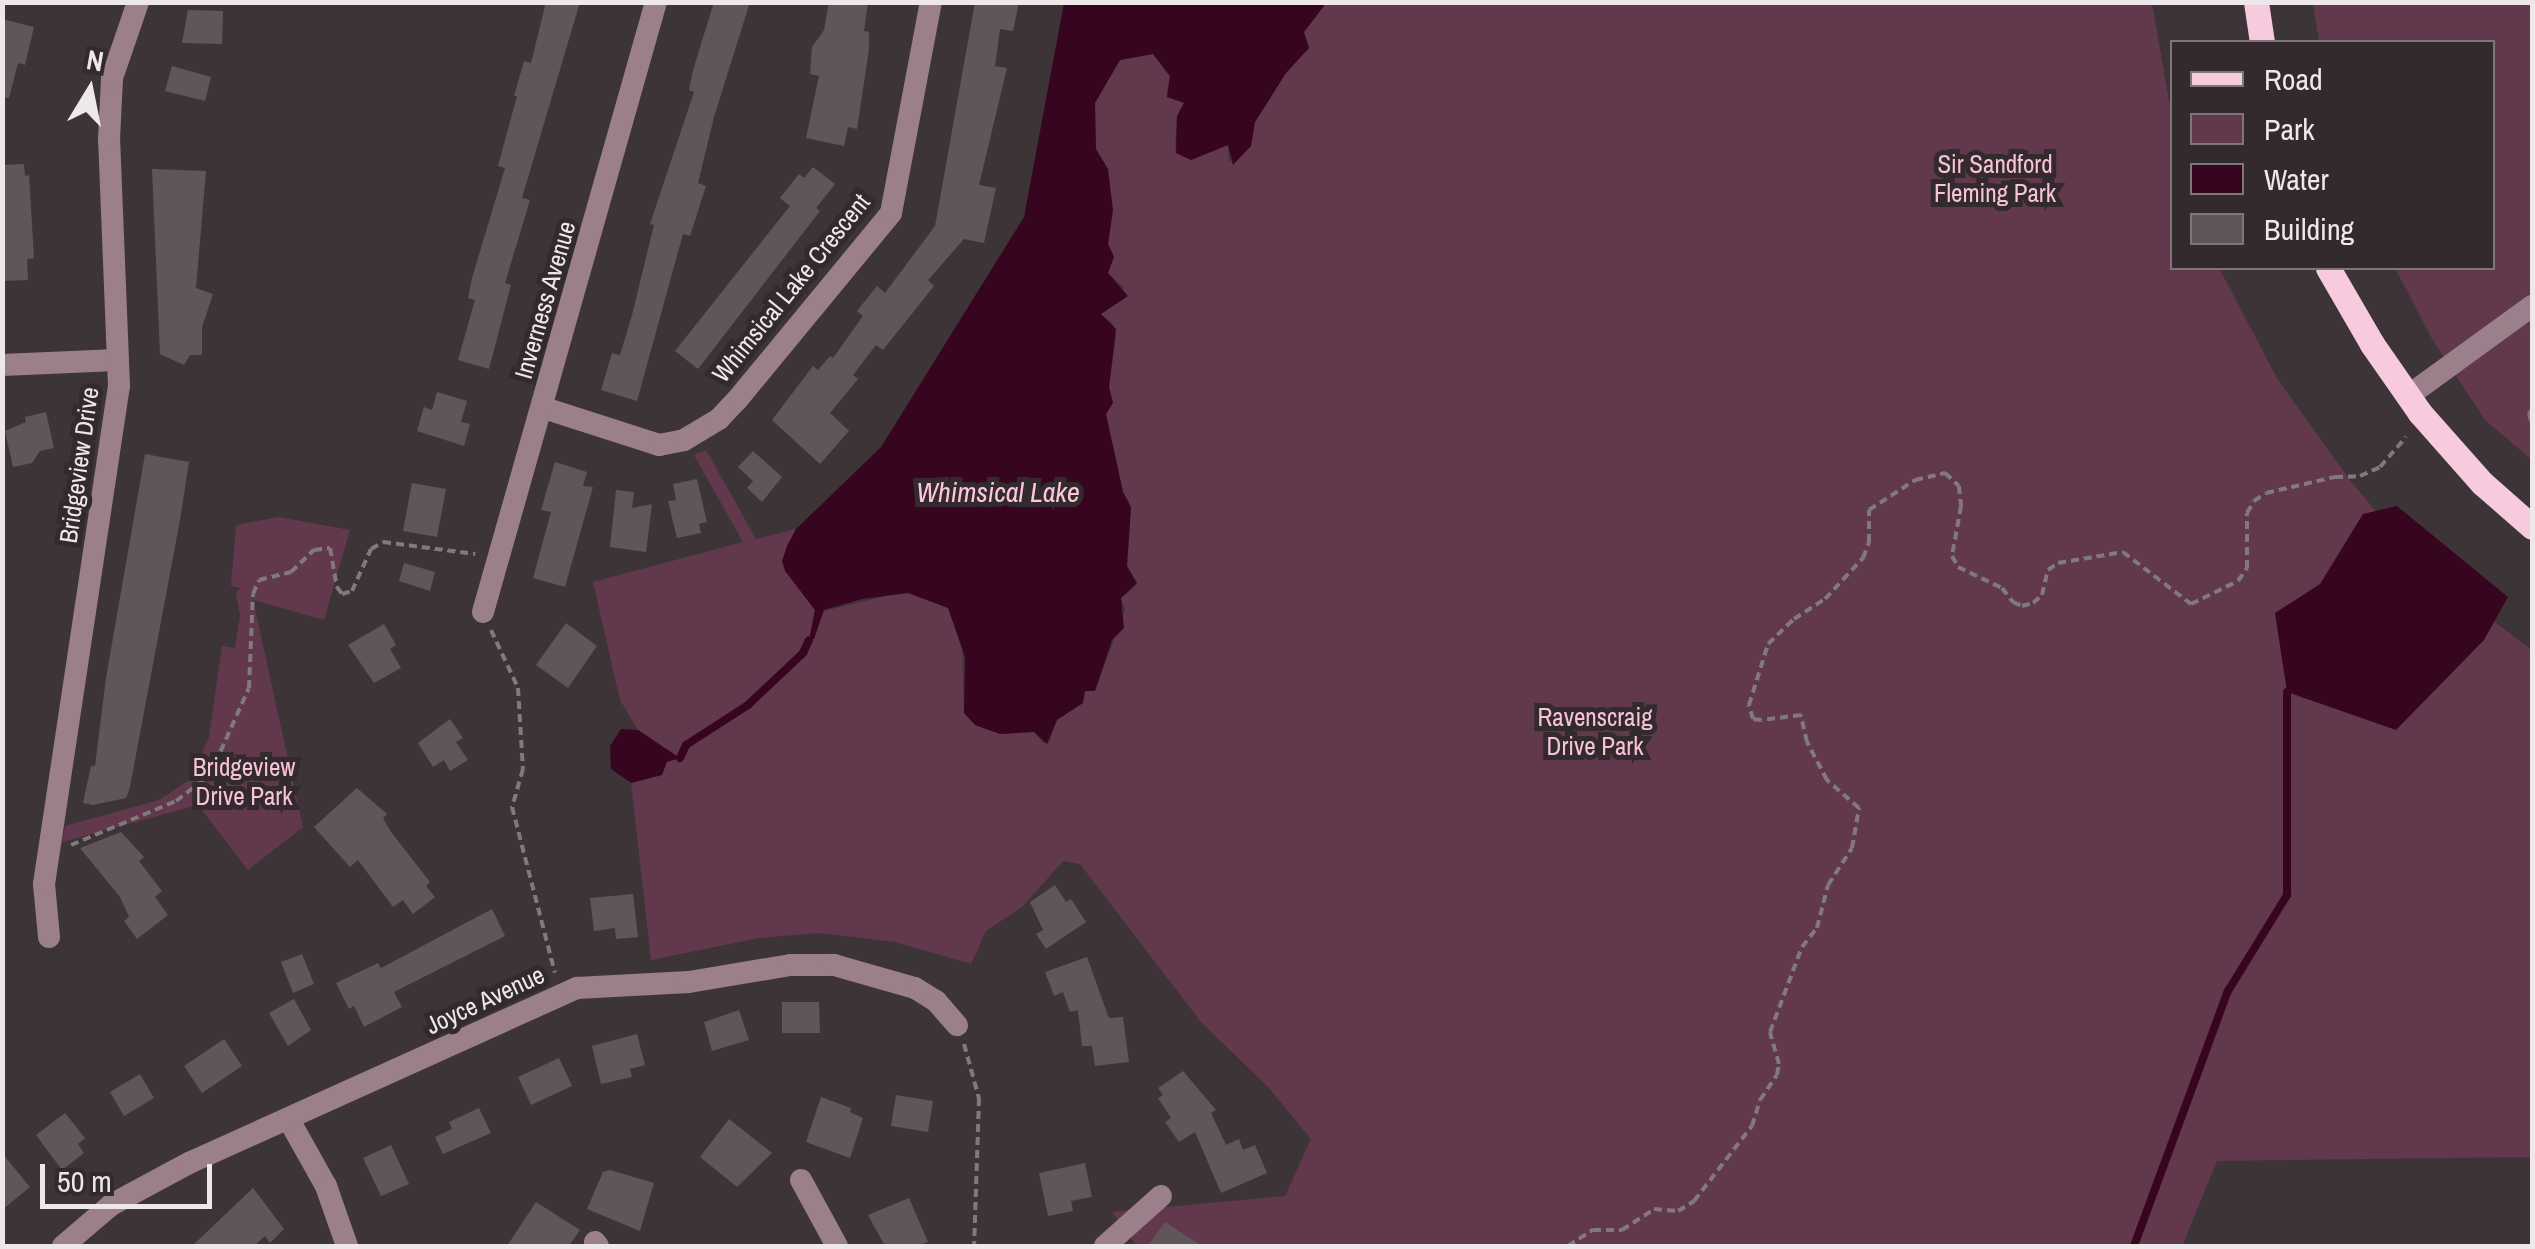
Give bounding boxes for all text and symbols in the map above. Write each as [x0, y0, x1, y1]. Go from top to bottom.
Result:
north arrow [40, 40, 140, 140]
text: N [84, 40, 107, 81]
legend [2170, 40, 2495, 270]
text: Road [2264, 59, 2323, 99]
text: Park [2264, 109, 2315, 149]
park label: Sir Sandford Fleming Park [1934, 150, 2056, 209]
text: Water [2264, 159, 2329, 199]
street label: Whimsical Lake Crescent [706, 188, 876, 388]
text: Building [2264, 209, 2354, 249]
street label: Inverness Avenue [508, 217, 582, 383]
street label: Bridgeview Drive [53, 385, 105, 545]
water label: Whimsical Lake [916, 475, 1080, 509]
park label: Ravenscraig Drive Park [1537, 703, 1653, 762]
park label: Bridgeview Drive Park [193, 753, 295, 812]
street label: Joyce Avenue [420, 959, 550, 1041]
scale bar [45, 1144, 218, 1206]
text: 50 m [57, 1161, 112, 1201]

